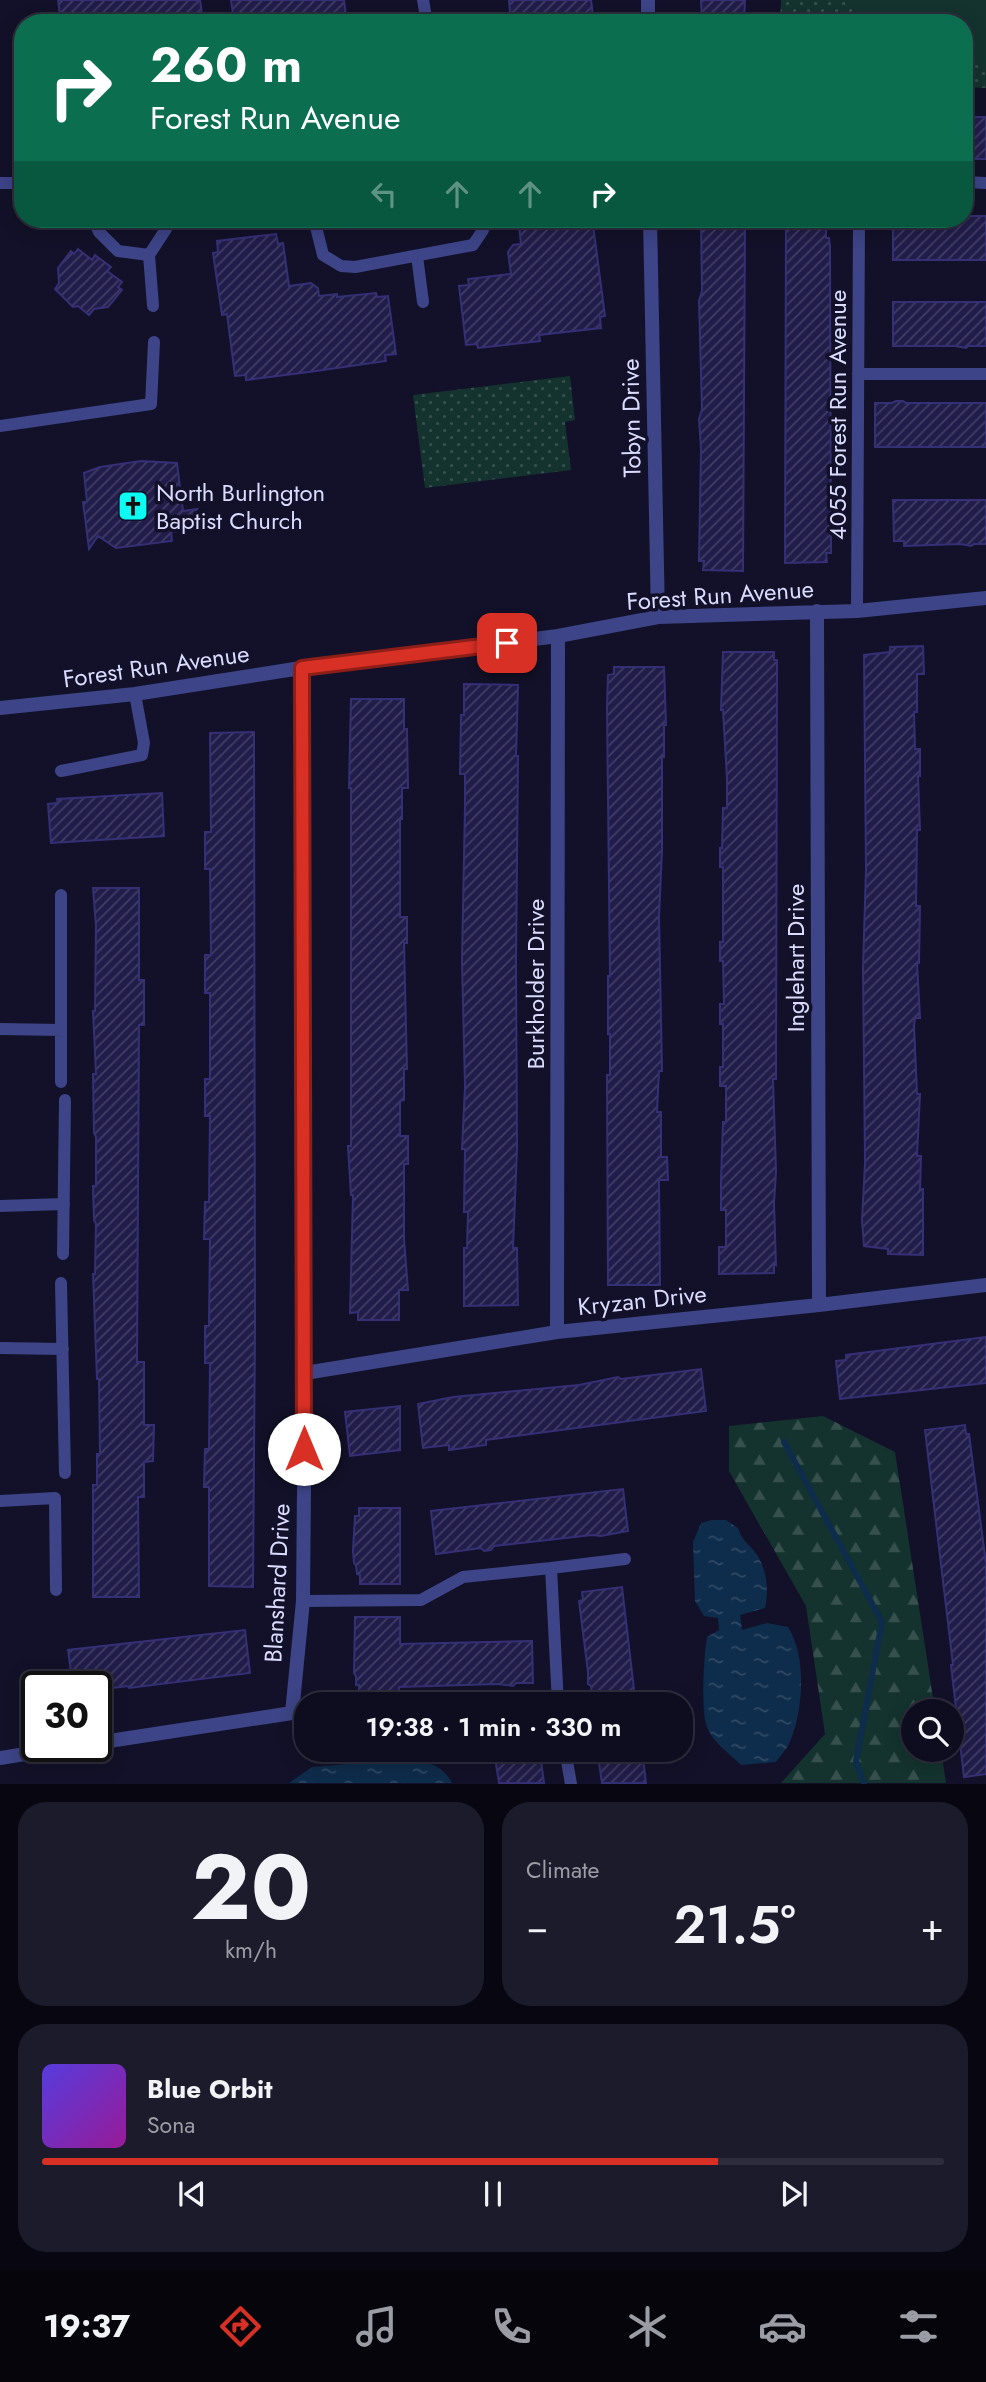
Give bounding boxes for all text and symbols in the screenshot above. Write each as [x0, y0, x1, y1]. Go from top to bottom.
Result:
text: 260 m [150, 30, 302, 100]
icon: right [35, 42, 126, 133]
text: Forest Run Avenue [150, 95, 400, 141]
icon: left [365, 175, 403, 213]
icon: ahead [438, 175, 476, 213]
icon: ahead [511, 175, 549, 213]
icon: right [584, 175, 622, 213]
street label: 4055 Forest Run Avenue [820, 290, 855, 540]
street label: Tobyn Drive [612, 358, 650, 478]
place label: North Burlington Baptist Church [156, 475, 325, 538]
church icon: North Burlington Baptist Church [116, 489, 150, 523]
street label: Forest Run Avenue [625, 571, 815, 619]
pin [477, 613, 537, 673]
icon: arrive [488, 624, 526, 662]
street label: Forest Run Avenue [61, 636, 251, 696]
street label: Inglehart Drive [778, 884, 813, 1032]
street label: Burkholder Drive [518, 899, 553, 1069]
street label: Kryzan Drive [576, 1276, 708, 1324]
position arrow [267, 1412, 341, 1486]
street label: Blanshard Drive [255, 1503, 299, 1663]
speed limit sign: 30 [21, 1671, 112, 1762]
map controls [901, 1699, 964, 1762]
button: search [901, 1699, 964, 1762]
text: 19:38 · 1 min · 330 m [365, 1708, 622, 1746]
text: 20 [191, 1822, 311, 1953]
text: Climate [526, 1853, 599, 1887]
text: 21.5° [674, 1887, 796, 1963]
text: − [526, 1899, 548, 1954]
text: + [921, 1899, 944, 1954]
text: km/h [225, 1933, 277, 1967]
text: Blue Orbit [147, 2070, 272, 2108]
text: Sona [147, 2108, 195, 2142]
icon: previous [173, 2175, 211, 2213]
icon: pause [474, 2175, 512, 2213]
icon: next [775, 2175, 813, 2213]
icon: directions [216, 2302, 265, 2351]
icon: music [352, 2302, 401, 2351]
icon: phone [487, 2302, 536, 2351]
icon: climate [623, 2302, 672, 2351]
icon: car [758, 2302, 807, 2351]
icon: filters [894, 2302, 943, 2351]
text: 19:37 [43, 2303, 130, 2349]

